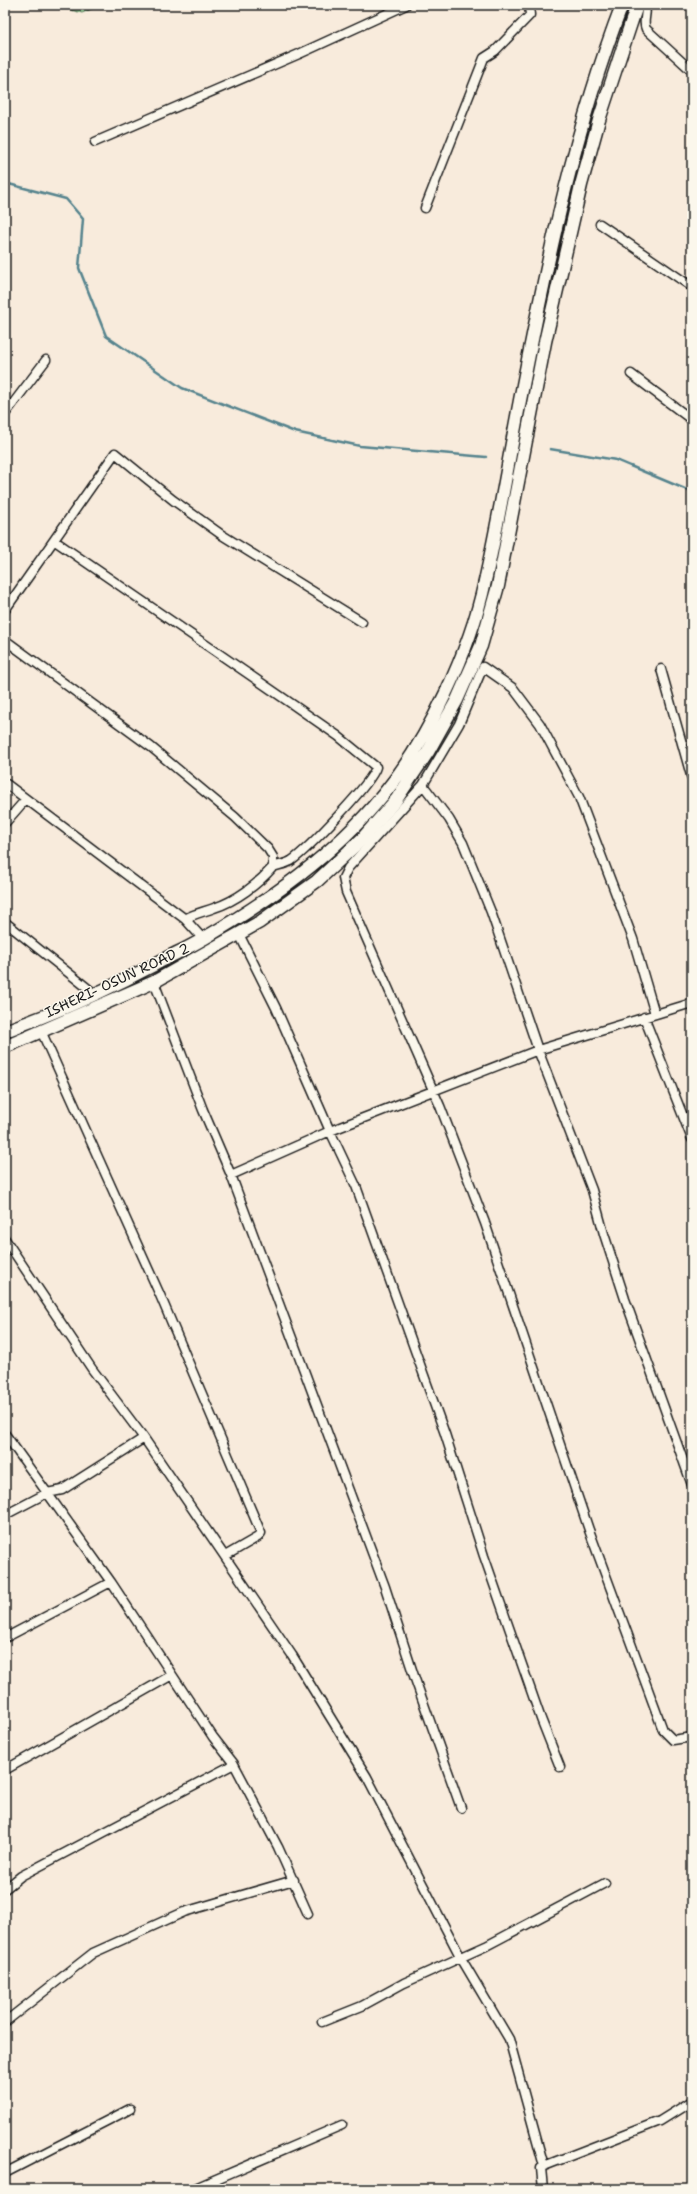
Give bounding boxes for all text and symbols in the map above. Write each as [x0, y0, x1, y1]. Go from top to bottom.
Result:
street label: ISHERI- OSUN ROAD 2 [42, 939, 192, 1021]

